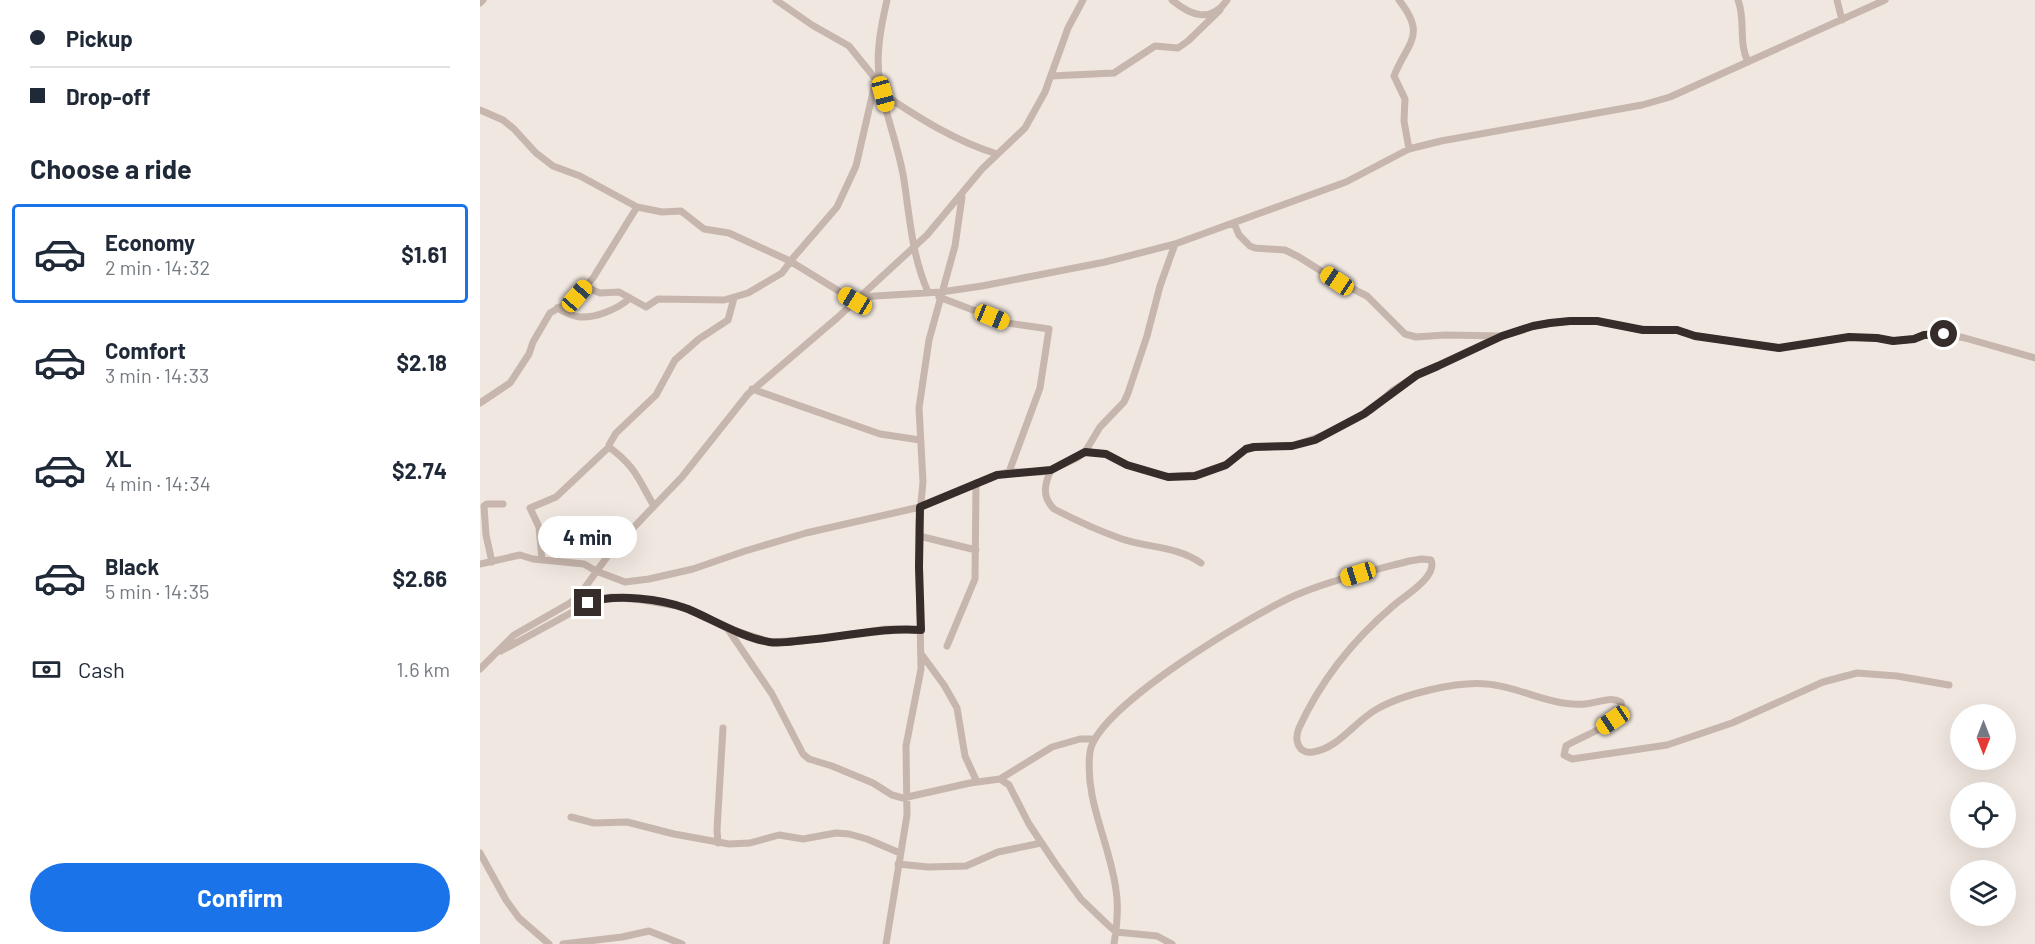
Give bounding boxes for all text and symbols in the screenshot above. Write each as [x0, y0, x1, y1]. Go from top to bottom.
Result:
text: Pickup [66, 25, 133, 51]
car [870, 74, 896, 114]
text: Drop-off [66, 83, 150, 109]
text: Choose a ride [30, 152, 192, 184]
icon: car [33, 227, 87, 281]
text: Economy [105, 229, 195, 255]
text: $1.61 [401, 241, 447, 267]
text: 2 min · 14:32 [105, 255, 210, 279]
car [1317, 263, 1357, 299]
car [558, 277, 596, 315]
car [835, 284, 875, 318]
car [972, 302, 1012, 332]
route start [1930, 320, 1957, 347]
icon: car [33, 335, 87, 389]
text: Comfort [105, 337, 186, 363]
text: $2.18 [396, 349, 447, 375]
text: 3 min · 14:33 [105, 363, 209, 387]
icon: car [33, 443, 87, 497]
text: XL [105, 445, 131, 471]
text: $2.74 [392, 457, 447, 483]
text: 4 min · 14:34 [105, 471, 211, 495]
callout: 4 min [538, 516, 638, 558]
text: 4 min [563, 525, 612, 549]
icon: car [33, 551, 87, 605]
text: Black [105, 553, 159, 579]
car [1338, 560, 1378, 588]
text: $2.66 [393, 565, 447, 591]
text: 5 min · 14:35 [105, 579, 209, 603]
route end [574, 589, 601, 616]
icon: cash [30, 653, 63, 686]
text: Cash [78, 656, 125, 682]
text: 1.6 km [397, 657, 450, 681]
car [1593, 702, 1633, 738]
north arrow [1950, 704, 2016, 770]
map controls [1950, 704, 2016, 926]
button: locate [1950, 782, 2016, 848]
button: layers [1950, 860, 2016, 926]
button: Confirm [30, 863, 450, 932]

